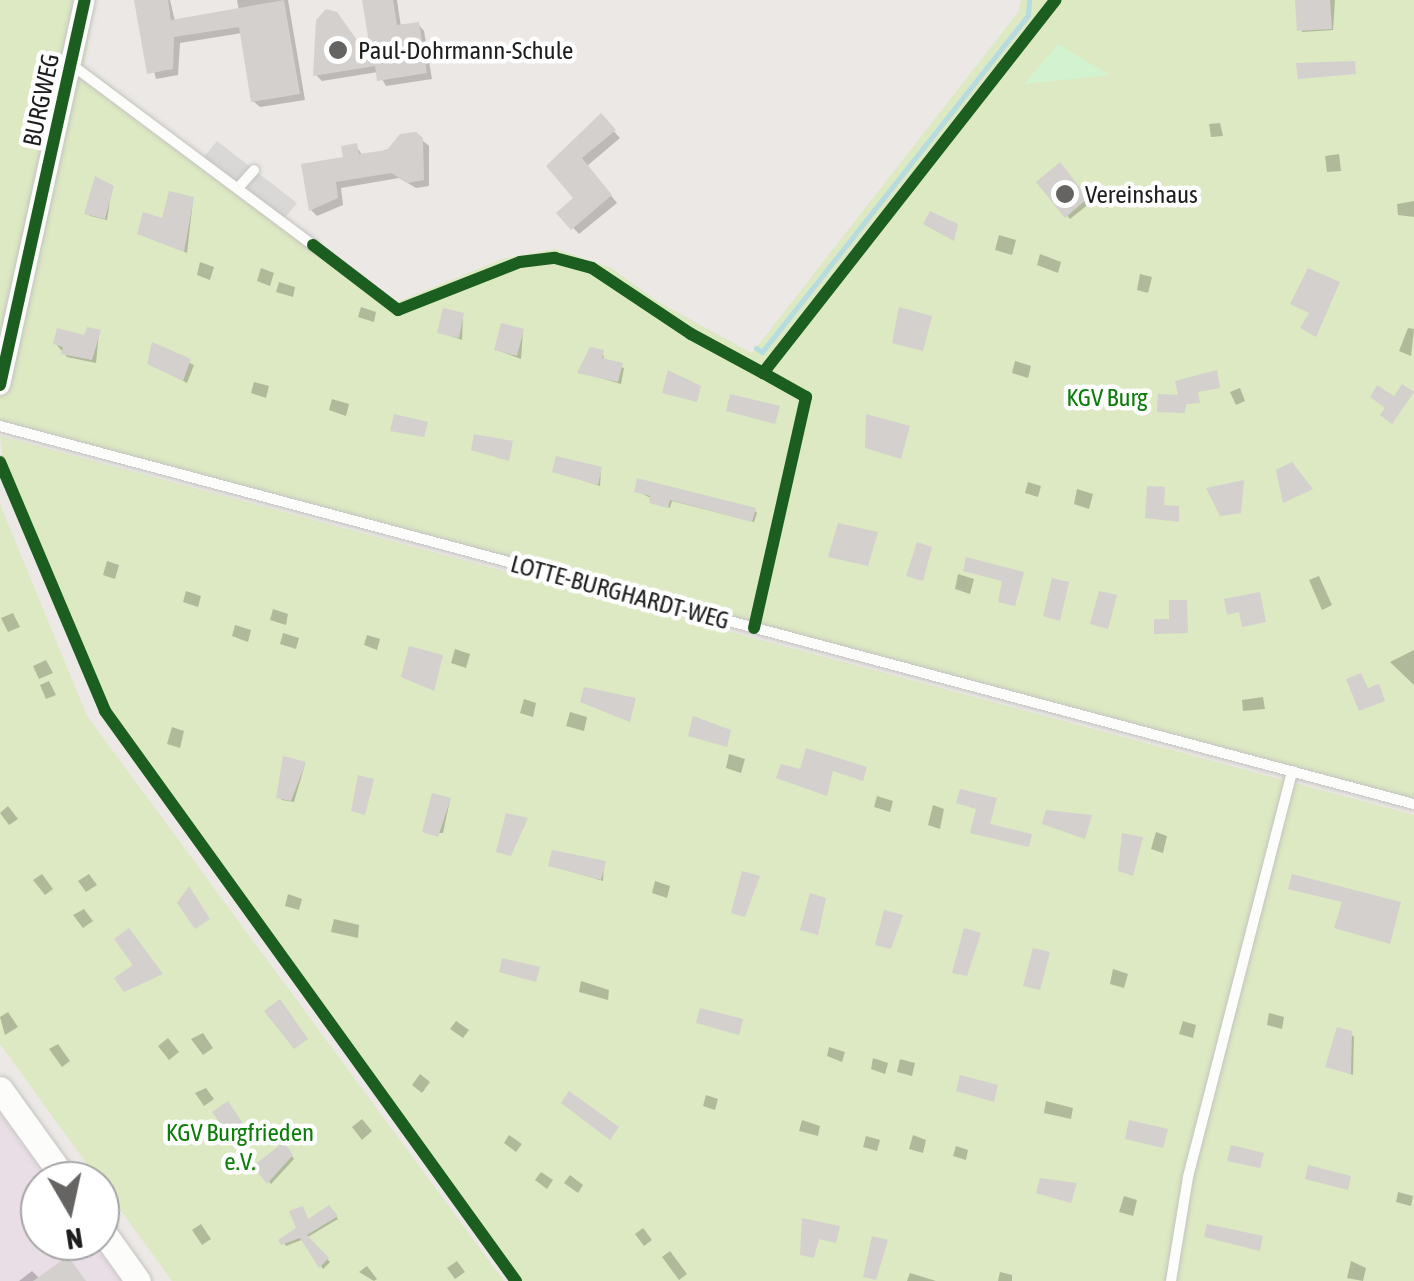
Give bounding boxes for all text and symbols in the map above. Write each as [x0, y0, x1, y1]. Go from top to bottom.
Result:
place label: Paul-Dohrmann-Schule [358, 35, 573, 65]
marker: Paul-Dohrmann-Schule [327, 39, 349, 61]
street label: BURGWEG [17, 51, 65, 149]
place label: Vereinshaus [1085, 179, 1198, 209]
marker: Vereinshaus [1054, 183, 1076, 205]
park label: KGV Burg [1066, 382, 1148, 412]
street label: LOTTE-BURGHARDT-WEG [507, 548, 733, 636]
park label: KGV Burgfrieden e.V. [166, 1118, 314, 1177]
north arrow [20, 1161, 120, 1261]
text: N [64, 1222, 85, 1256]

